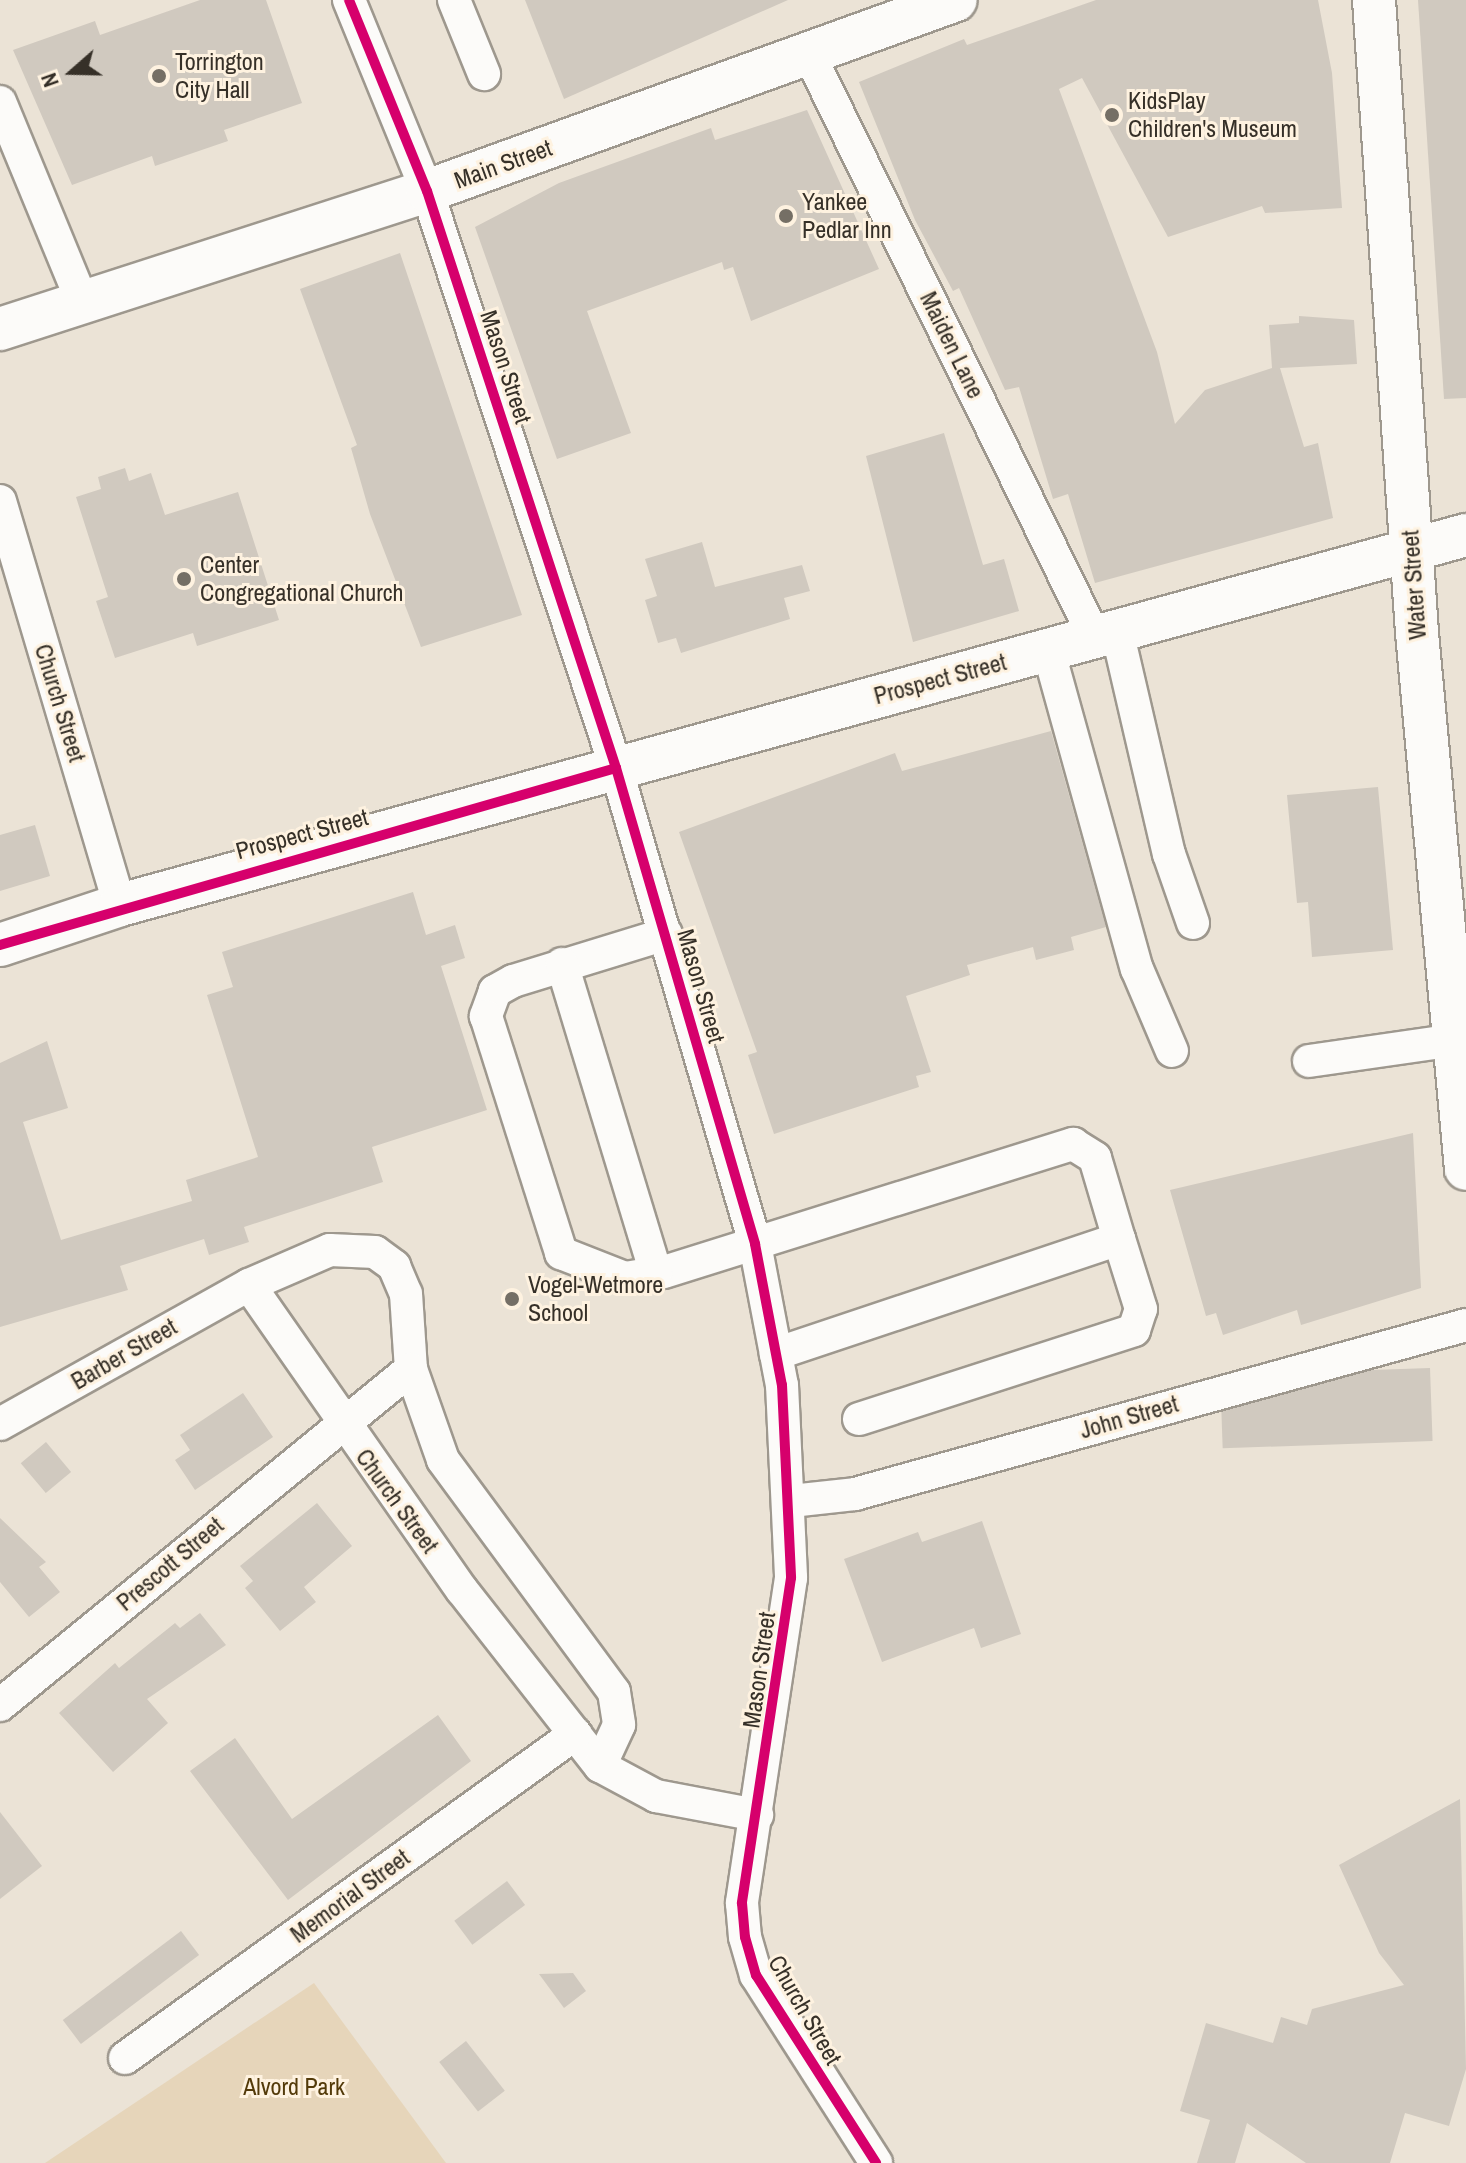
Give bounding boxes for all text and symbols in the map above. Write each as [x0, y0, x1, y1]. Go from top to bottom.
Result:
north arrow [32, 32, 112, 112]
place label: Torrington City Hall [175, 48, 264, 104]
marker: Torrington City Hall [150, 67, 168, 85]
text: N [33, 69, 66, 91]
place label: KidsPlay Children's Museum [1128, 87, 1297, 143]
marker: KidsPlay Children's Museum [1103, 106, 1121, 124]
street label: Main Street [450, 133, 556, 195]
place label: Yankee Pedlar Inn [802, 188, 892, 244]
marker: Yankee Pedlar Inn [777, 207, 795, 225]
street label: Maiden Lane [914, 287, 990, 403]
street label: Mason Street [474, 307, 538, 427]
street label: Water Street [1396, 529, 1432, 641]
place label: Center Congregational Church [200, 551, 403, 607]
marker: Center Congregational Church [175, 570, 193, 588]
street label: Church Street [28, 641, 92, 765]
street label: Prospect Street [871, 648, 1009, 710]
street label: Prospect Street [233, 803, 371, 865]
street label: Mason Street [671, 926, 731, 1046]
place label: Vogel-Wetmore School [528, 1271, 663, 1327]
marker: Vogel-Wetmore School [503, 1290, 521, 1308]
street label: Barber Street [66, 1312, 182, 1396]
street label: John Street [1077, 1389, 1181, 1445]
street label: Church Street [350, 1443, 444, 1559]
street label: Prescott Street [111, 1511, 229, 1617]
street label: Mason Street [737, 1610, 781, 1730]
street label: Memorial Street [285, 1843, 415, 1949]
street label: Church Street [762, 1950, 848, 2070]
park label: Alvord Park [243, 2073, 345, 2101]

